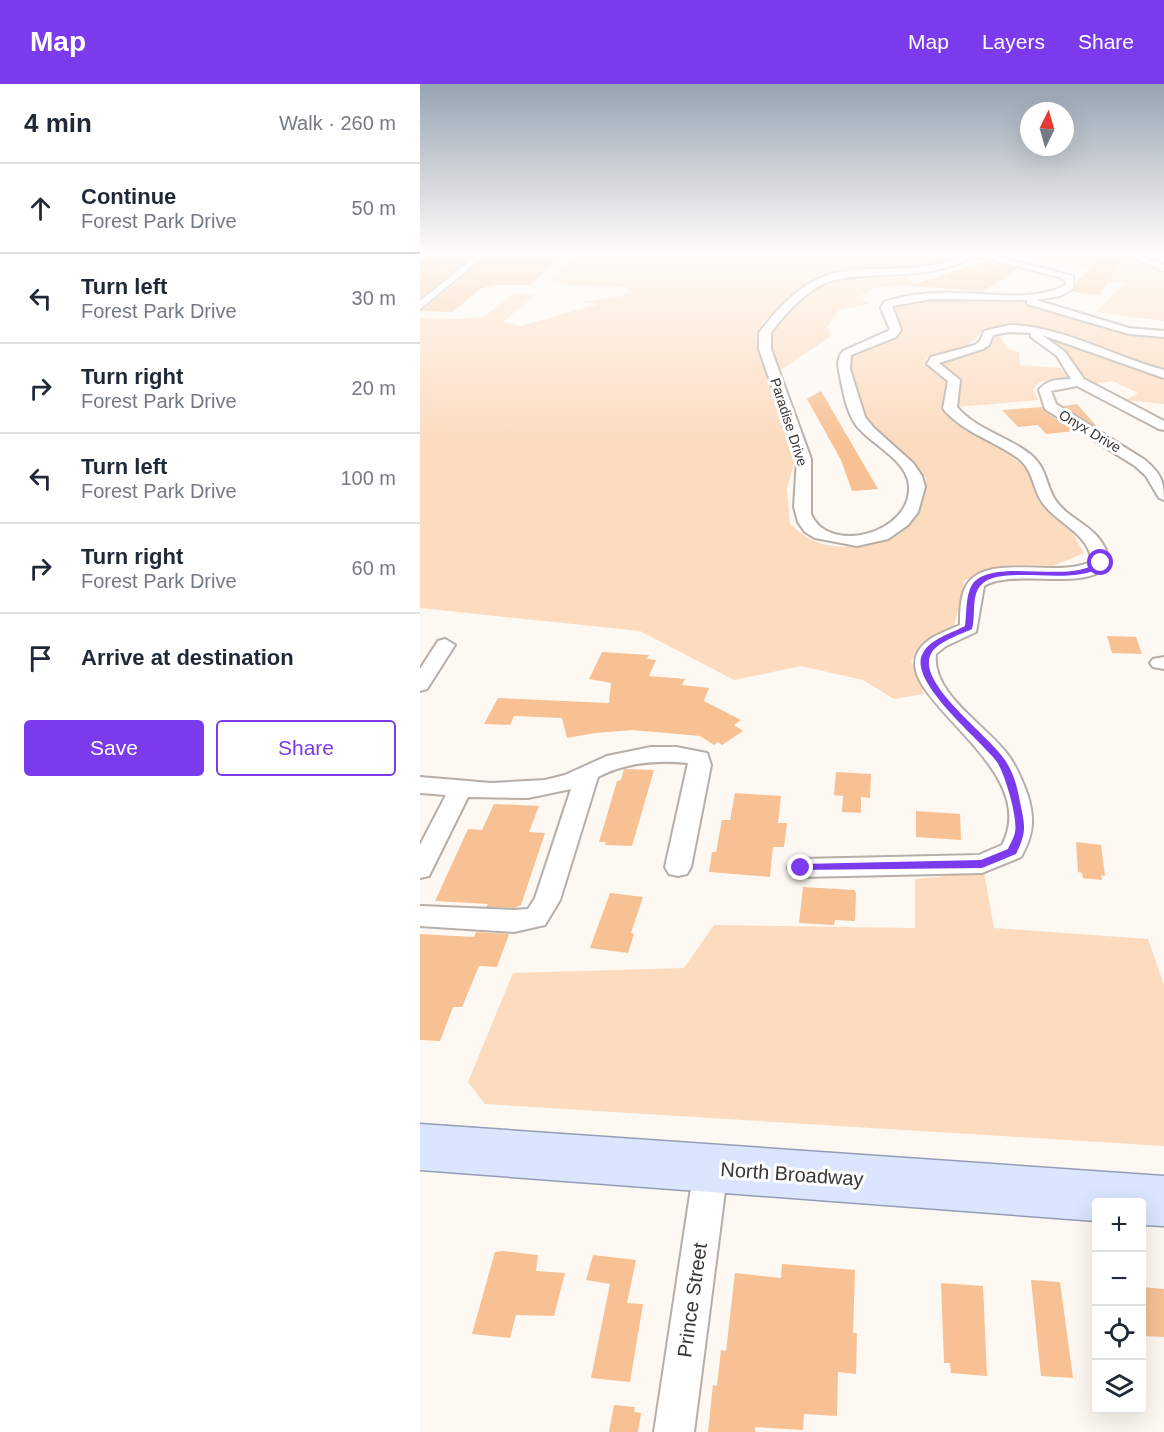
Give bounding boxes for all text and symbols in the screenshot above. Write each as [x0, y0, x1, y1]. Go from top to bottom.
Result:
text: Map [30, 26, 86, 57]
text: Map [908, 30, 949, 53]
text: Layers [982, 30, 1045, 53]
text: Share [1078, 30, 1134, 53]
north arrow [1020, 102, 1074, 156]
text: 4 min [24, 108, 92, 138]
text: Walk · 260 m [279, 112, 396, 134]
text: Continue [81, 184, 176, 209]
icon: ahead [24, 192, 57, 225]
text: 50 m [352, 197, 396, 219]
text: Forest Park Drive [81, 210, 237, 232]
text: Turn left [81, 274, 167, 299]
icon: left [24, 282, 57, 315]
text: 30 m [352, 287, 396, 309]
text: Forest Park Drive [81, 300, 237, 322]
text: Turn right [81, 364, 183, 389]
icon: right [24, 372, 57, 405]
street label: Paradise Drive [767, 376, 811, 468]
text: 20 m [352, 377, 396, 399]
text: Forest Park Drive [81, 390, 237, 412]
street label: Onyx Drive [1056, 406, 1124, 456]
text: Turn left [81, 454, 167, 479]
icon: left [24, 462, 57, 495]
text: 100 m [340, 467, 396, 489]
text: Forest Park Drive [81, 480, 237, 502]
text: Turn right [81, 544, 183, 569]
route start [1087, 549, 1113, 575]
icon: right [24, 552, 57, 585]
text: 60 m [352, 557, 396, 579]
text: Forest Park Drive [81, 570, 237, 592]
icon: arrive [24, 642, 57, 675]
text: Arrive at destination [81, 645, 294, 670]
button: Save [24, 720, 204, 776]
button: Share [216, 720, 396, 776]
route end [787, 854, 813, 880]
street label: North Broadway [720, 1158, 864, 1190]
map controls [1092, 1198, 1146, 1414]
button: + [1092, 1198, 1146, 1252]
street label: Prince Street [673, 1241, 711, 1359]
button: − [1092, 1252, 1146, 1306]
button: locate [1092, 1306, 1146, 1360]
button: layers [1092, 1360, 1146, 1414]

